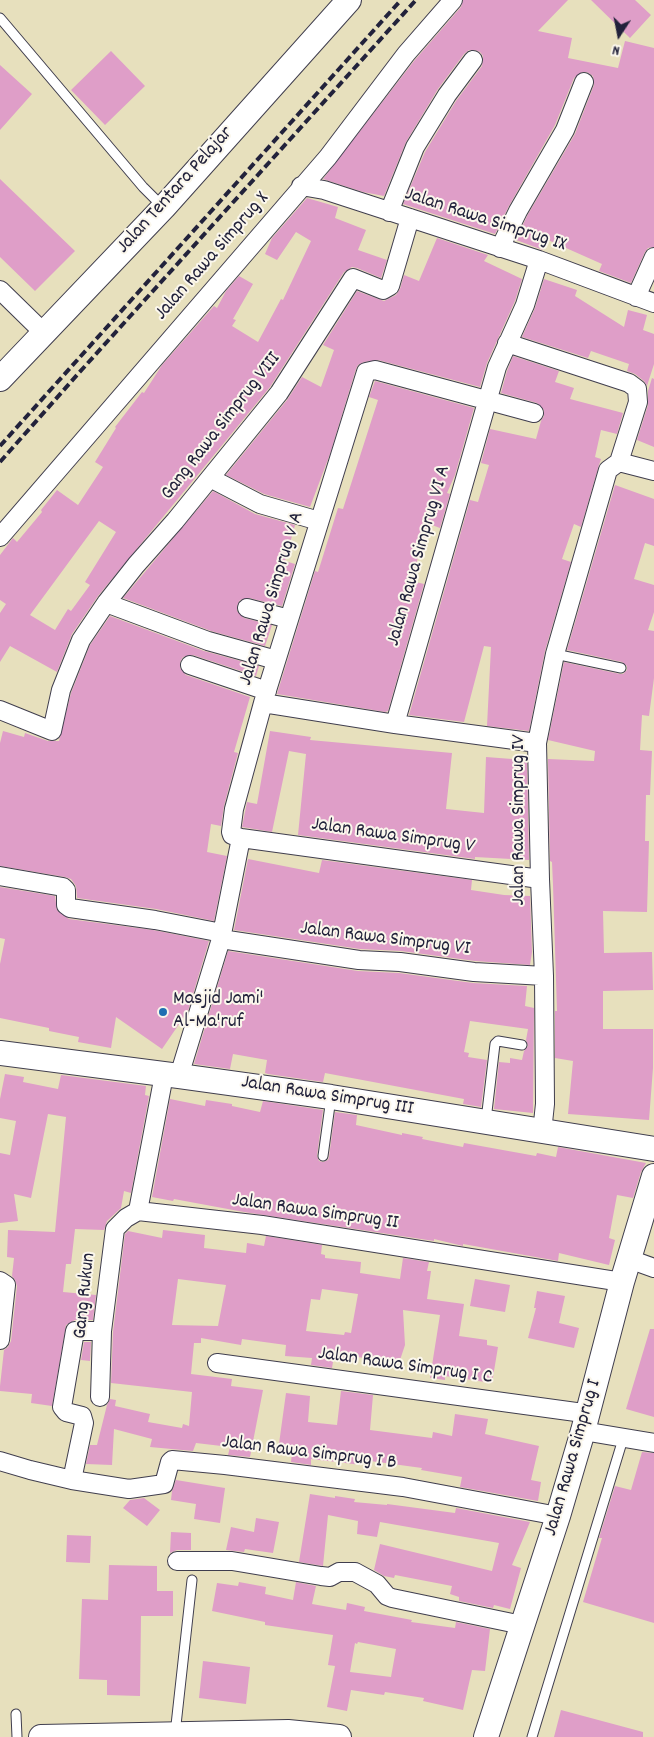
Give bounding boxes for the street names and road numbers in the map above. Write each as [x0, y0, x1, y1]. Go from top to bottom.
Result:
street label: Jalan Tentara Pelajar [113, 122, 239, 260]
street label: Jalan Rawa Simprug IX [401, 184, 569, 258]
street label: Jalan Rawa Simprug X [151, 188, 275, 326]
street label: Gang Rawa Simprug VIII [157, 348, 287, 506]
street label: Jalan Rawa Simprug VI A [383, 463, 457, 649]
street label: Jalan Rawa Simprug V A [235, 509, 311, 689]
street label: Jalan Rawa Simprug IV [508, 734, 532, 906]
street label: Jalan Rawa Simprug V [310, 814, 476, 860]
street label: Jalan Rawa Simprug VI [299, 918, 471, 962]
street label: Jalan Rawa Simprug III [239, 1072, 415, 1122]
street label: Jalan Rawa Simprug II [230, 1189, 400, 1237]
street label: Gang Rukun [70, 1252, 102, 1340]
street label: Jalan Rawa Simprug I C [316, 1343, 494, 1391]
street label: Jalan Rawa Simprug I [540, 1377, 608, 1539]
street label: Jalan Rawa Simprug I B [220, 1431, 398, 1477]

